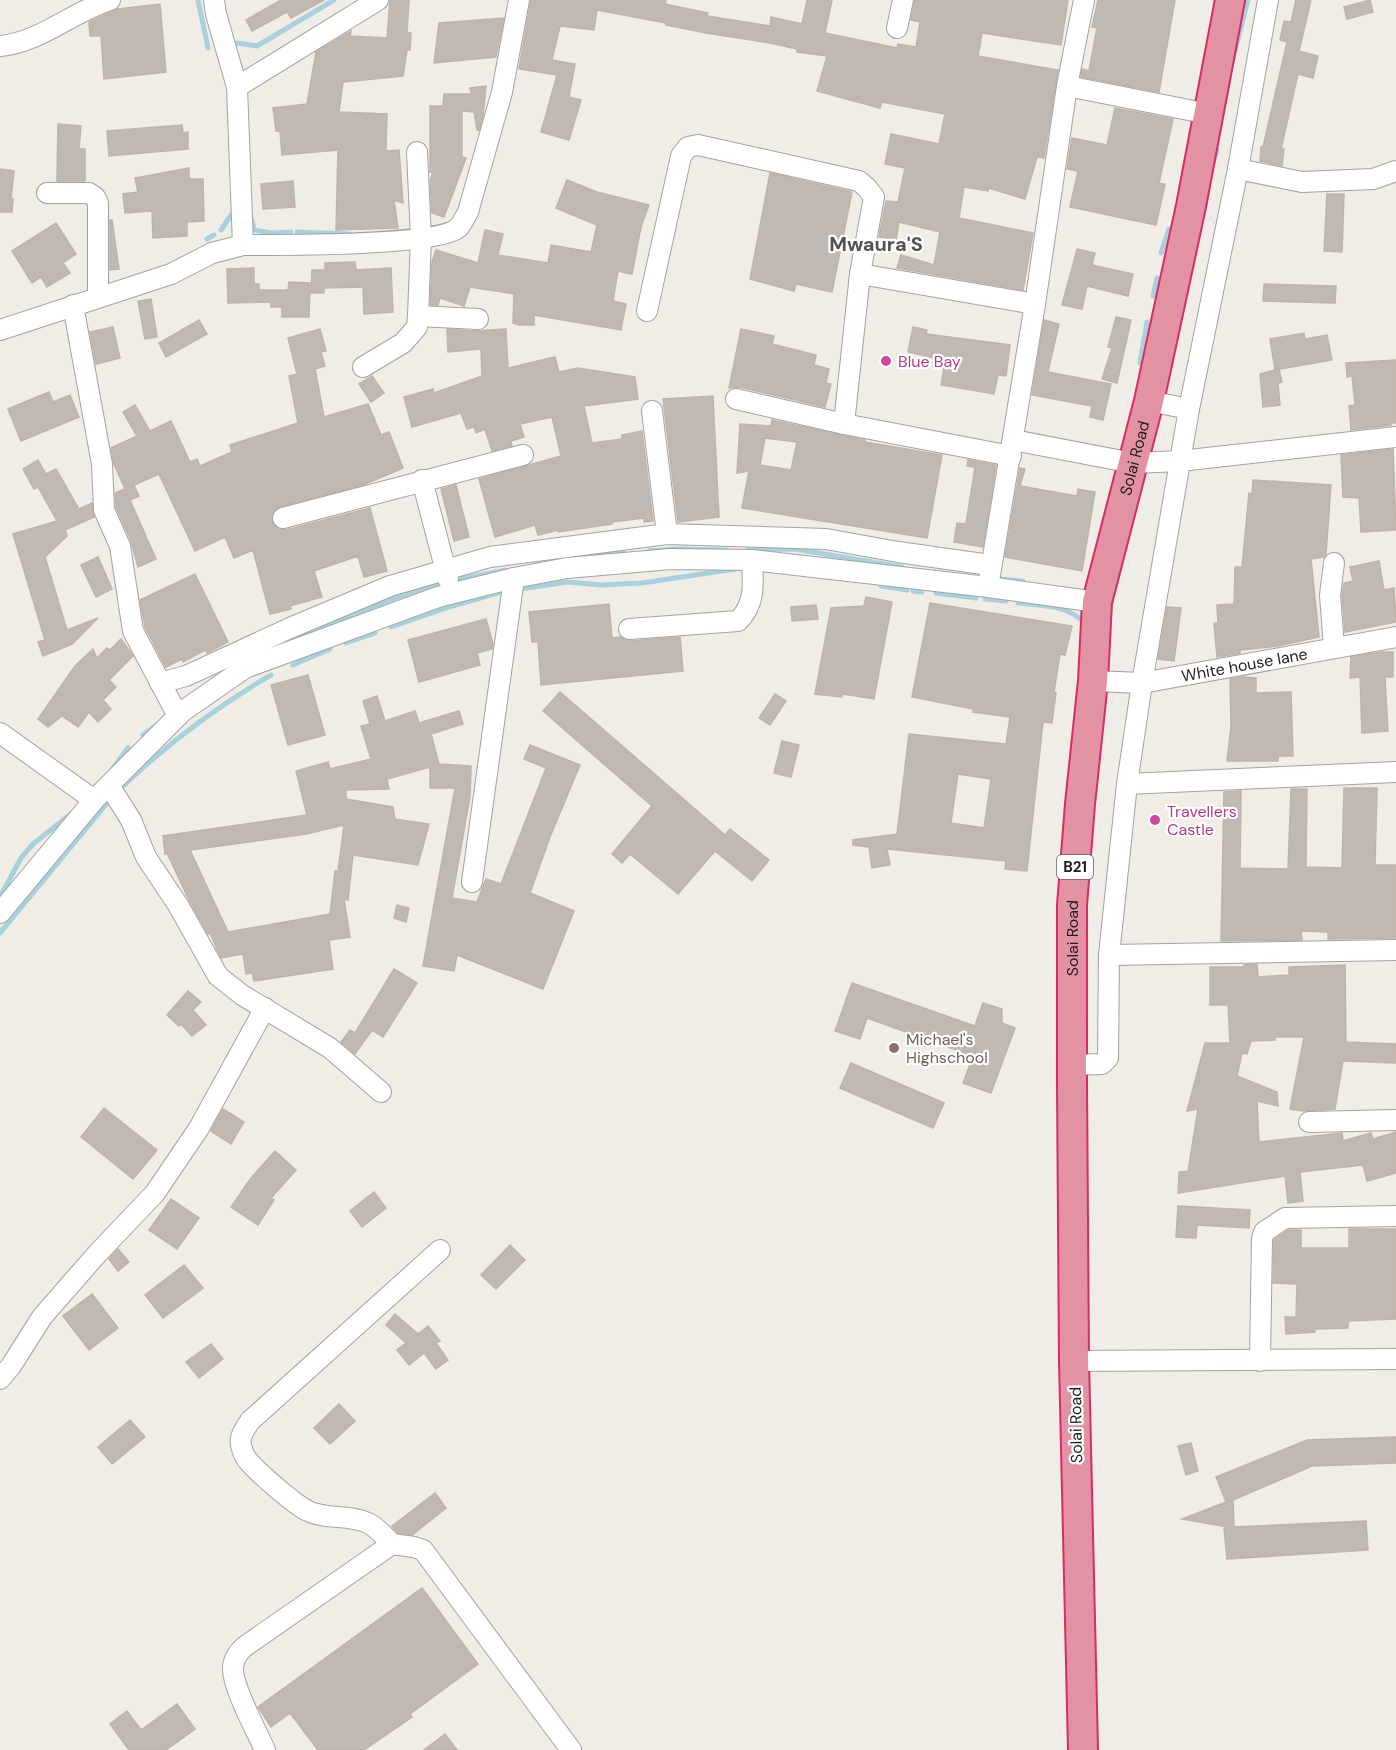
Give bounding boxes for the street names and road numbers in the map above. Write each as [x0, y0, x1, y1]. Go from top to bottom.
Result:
street label: Solai Road [1115, 418, 1154, 498]
street label: White house lane [1180, 643, 1309, 686]
road number: B21 [1057, 855, 1093, 879]
street label: Solai Road [1061, 899, 1083, 976]
street label: Solai Road [1065, 1387, 1087, 1463]

